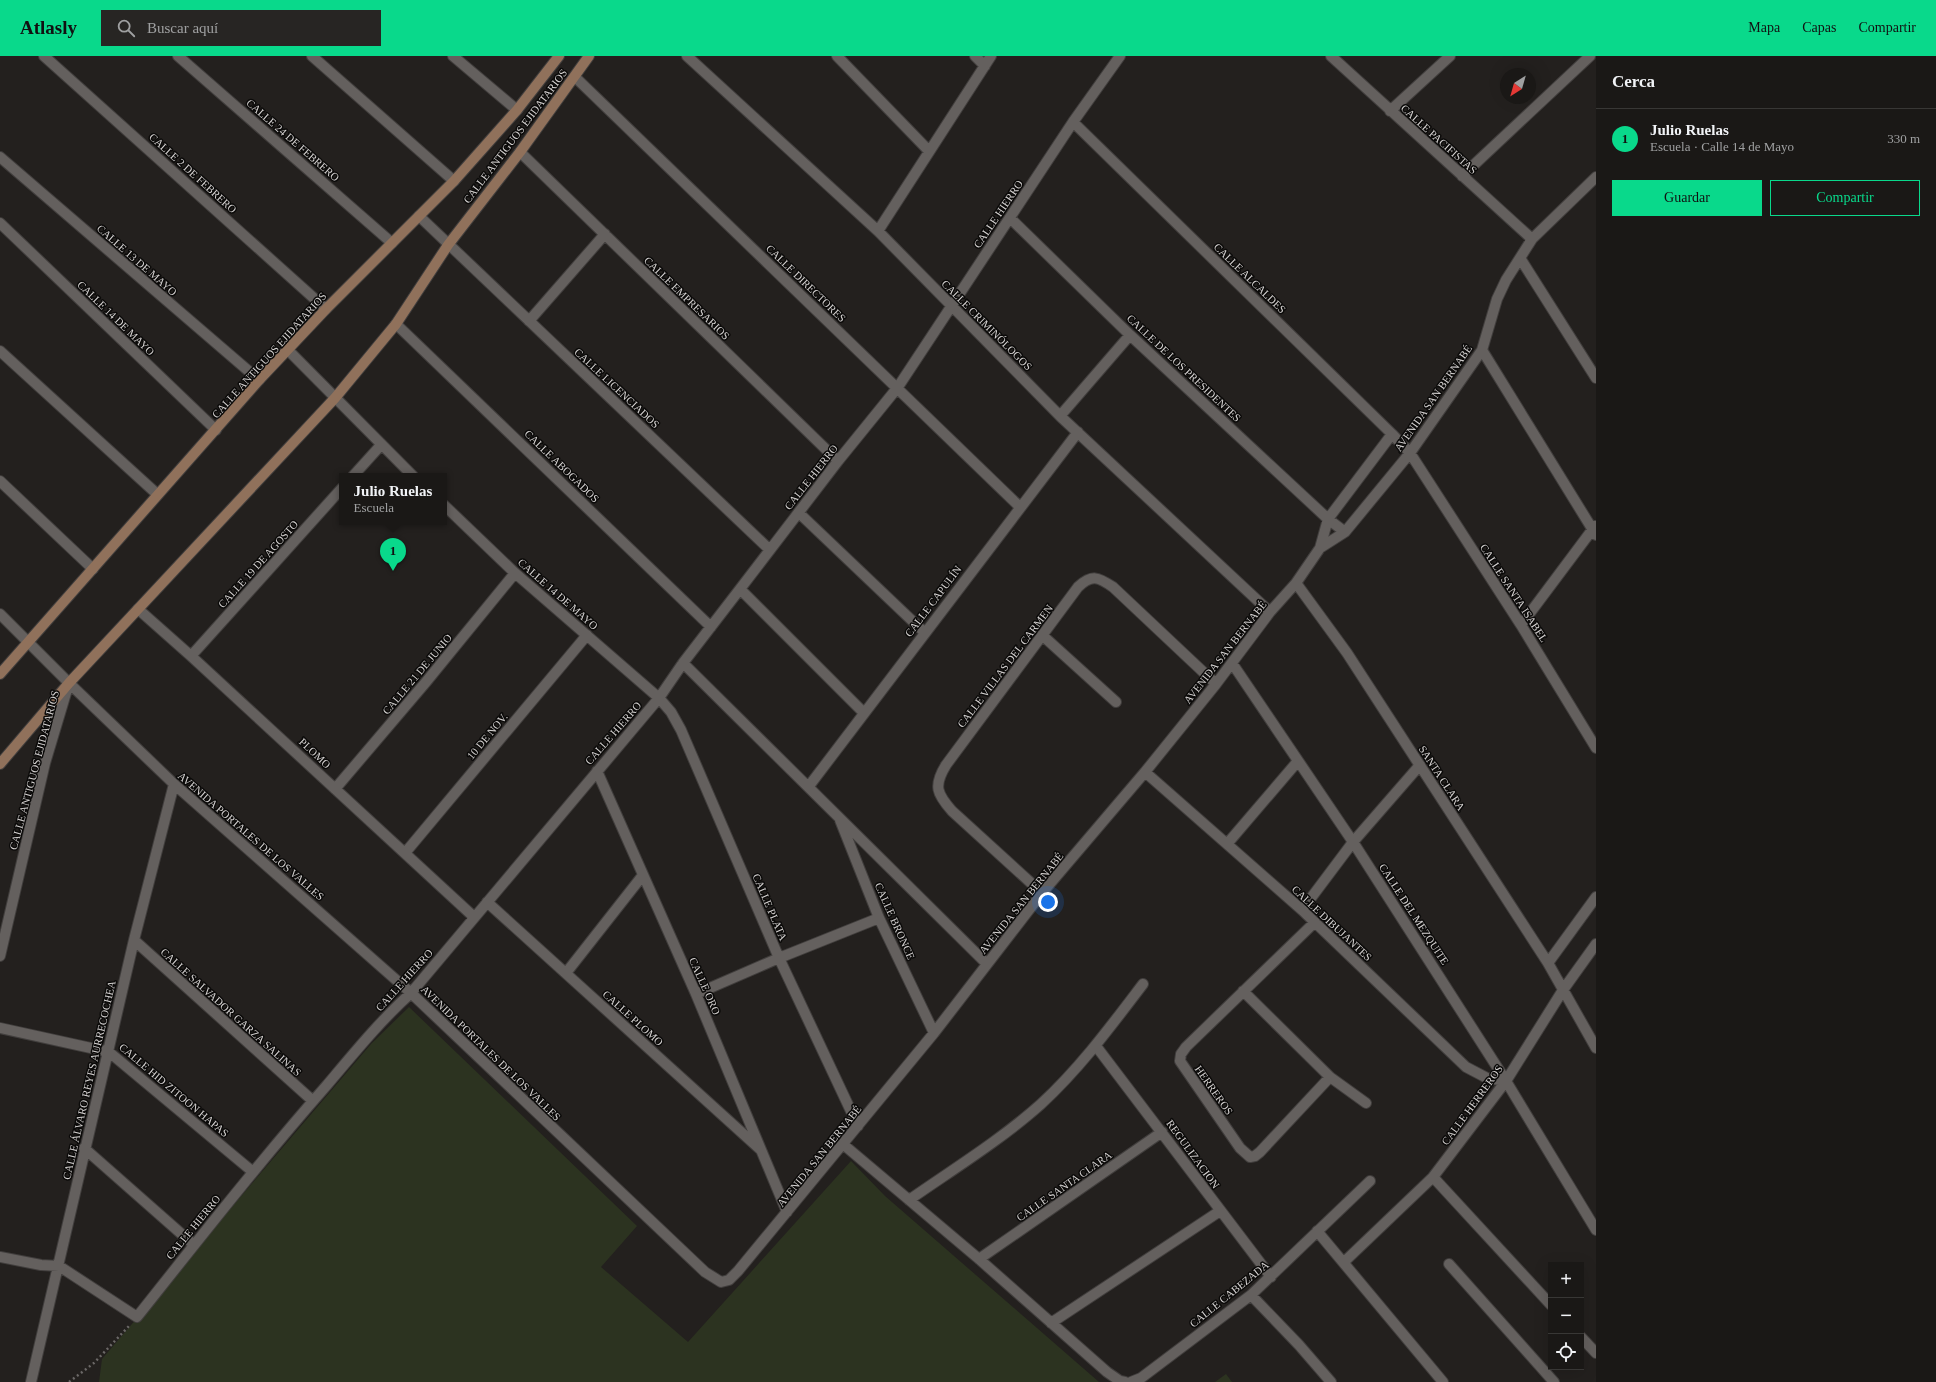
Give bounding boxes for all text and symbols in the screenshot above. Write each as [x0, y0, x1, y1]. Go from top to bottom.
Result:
search box [101, 10, 381, 46]
text: Atlasly [20, 17, 77, 38]
icon: search [115, 17, 137, 39]
text: Buscar aquí [147, 20, 218, 36]
text: Mapa [1748, 20, 1780, 35]
text: Capas [1802, 20, 1836, 35]
text: Compartir [1858, 20, 1916, 35]
street label: CALLE ANTIGUOS EJIDATARIOS [461, 67, 569, 205]
north arrow [1500, 68, 1536, 104]
text: Cerca [1612, 72, 1655, 91]
street label: CALLE 24 DE FEBRERO [244, 96, 342, 184]
street label: CALLE PACIFISTAS [1399, 102, 1479, 176]
text: Julio Ruelas [1650, 122, 1729, 138]
street label: CALLE 2 DE FEBRERO [147, 131, 239, 215]
text: 1 [1622, 131, 1628, 146]
text: 330 m [1887, 131, 1920, 146]
text: Escuela · Calle 14 de Mayo [1650, 139, 1794, 154]
street label: CALLE HIERRO [971, 178, 1025, 250]
button: Guardar [1612, 180, 1762, 216]
button: Compartir [1770, 180, 1920, 216]
street label: CALLE 13 DE MAYO [95, 222, 179, 298]
street label: CALLE ALCALDES [1212, 241, 1288, 315]
street label: CALLE DIRECTORES [764, 242, 848, 324]
street label: CALLE EMPRESARIOS [642, 254, 732, 342]
street label: CALLE CRIMINÓLOGOS [939, 277, 1035, 373]
street label: CALLE 14 DE MAYO [75, 278, 157, 358]
street label: CALLE ANTIGUOS EJIDATARIOS [209, 290, 329, 420]
street label: CALLE DE LOS PRESIDENTES [1125, 312, 1243, 424]
street label: AVENIDA SAN BERNABÉ [1392, 342, 1474, 453]
street label: CALLE LICENCIADOS [572, 346, 662, 430]
street label: CALLE ABOGADOS [522, 427, 602, 505]
street label: CALLE HIERRO [782, 442, 840, 512]
popup [339, 473, 447, 525]
text: Julio Ruelas [354, 483, 432, 499]
text: Escuela [354, 500, 394, 515]
street label: CALLE 19 DE AGOSTO [216, 518, 300, 610]
pin: 1 [380, 538, 406, 571]
street label: CALLE SANTA ISABEL [1478, 542, 1550, 645]
street label: CALLE 14 DE MAYO [516, 556, 600, 632]
street label: CALLE CAPULÍN [902, 563, 964, 639]
street label: AVENIDA SAN BERNABÉ [1181, 598, 1269, 706]
street label: CALLE VILLAS DEL CARMEN [955, 602, 1055, 730]
street label: CALLE 21 DE JUNIO [380, 631, 454, 717]
street label: CALLE ANTIGUOS EJIDATARIOS [7, 689, 61, 851]
street label: CALLE HIERRO [583, 699, 644, 767]
street label: 10 DE NOV. [464, 710, 510, 761]
street label: PLOMO [297, 735, 333, 771]
street label: SANTA CLARA [1416, 743, 1468, 813]
street label: AVENIDA PORTALES DE LOS VALLES [176, 769, 326, 903]
street label: AVENIDA SAN BERNABÉ [976, 850, 1066, 956]
street label: CALLE DEL MEZQUITE [1377, 861, 1451, 967]
street label: CALLE PLATA [750, 872, 790, 942]
street label: CALLE BRONCE [873, 881, 917, 962]
street label: CALLE DIBUJANTES [1290, 883, 1374, 963]
your location [1038, 892, 1058, 912]
street label: CALLE SALVADOR GARZA SALINAS [158, 946, 304, 1078]
street label: CALLE HIERRO [373, 947, 435, 1013]
street label: CALLE ORO [687, 956, 723, 1017]
street label: CALLE ÁLVARO REYES AURRECOCHEA [60, 979, 118, 1181]
street label: AVENIDA PORTALES DE LOS VALLES [419, 983, 563, 1123]
street label: CALLE PLOMO [600, 988, 666, 1048]
street label: CALLE HID ZITOON HAPAS [117, 1041, 231, 1139]
street label: HERREROS [1193, 1063, 1235, 1117]
street label: CALLE HERREROS [1439, 1063, 1505, 1147]
street label: AVENIDA SAN BERNABÉ [774, 1103, 864, 1209]
street label: REGULIZACION [1164, 1117, 1222, 1191]
street label: CALLE SANTA CLARA [1014, 1149, 1114, 1223]
street label: CALLE HIERRO [163, 1192, 223, 1262]
street label: CALLE CABEZADA [1187, 1258, 1271, 1330]
map controls [1548, 1262, 1584, 1370]
button: + [1548, 1262, 1584, 1298]
button: − [1548, 1298, 1584, 1334]
button: locate [1548, 1334, 1584, 1370]

